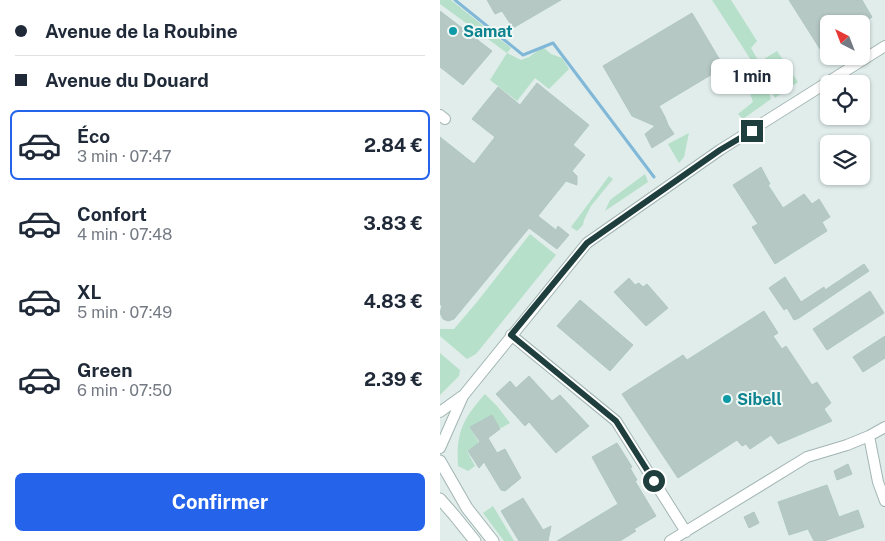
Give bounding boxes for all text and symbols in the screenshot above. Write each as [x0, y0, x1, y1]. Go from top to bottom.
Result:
north arrow [820, 15, 870, 65]
map controls [820, 15, 870, 185]
text: Avenue de la Roubine [45, 20, 238, 42]
place label: Samat [463, 22, 513, 41]
marker: Samat [447, 25, 459, 37]
callout: 1 min [711, 58, 793, 94]
text: 1 min [733, 67, 771, 86]
text: Avenue du Douard [45, 69, 209, 91]
button: locate [820, 75, 870, 125]
route end [741, 120, 763, 142]
icon: car [17, 123, 62, 168]
text: Éco [77, 125, 110, 147]
text: 2.84 € [364, 134, 423, 156]
button: layers [820, 135, 870, 185]
text: 3 min · 07:47 [77, 147, 172, 166]
icon: car [17, 201, 62, 246]
text: Confort [77, 203, 147, 225]
text: 3.83 € [363, 212, 423, 234]
text: 4 min · 07:48 [77, 225, 172, 244]
icon: car [17, 279, 62, 324]
text: XL [77, 281, 102, 303]
text: 4.83 € [363, 290, 423, 312]
text: 5 min · 07:49 [77, 303, 172, 322]
icon: car [17, 357, 62, 402]
text: Green [77, 359, 132, 381]
text: 2.39 € [364, 368, 423, 390]
text: 6 min · 07:50 [77, 381, 172, 400]
place label: Sibell [737, 390, 782, 409]
marker: Sibell [721, 393, 733, 405]
route start [643, 470, 665, 492]
button: Confirmer [15, 473, 425, 531]

